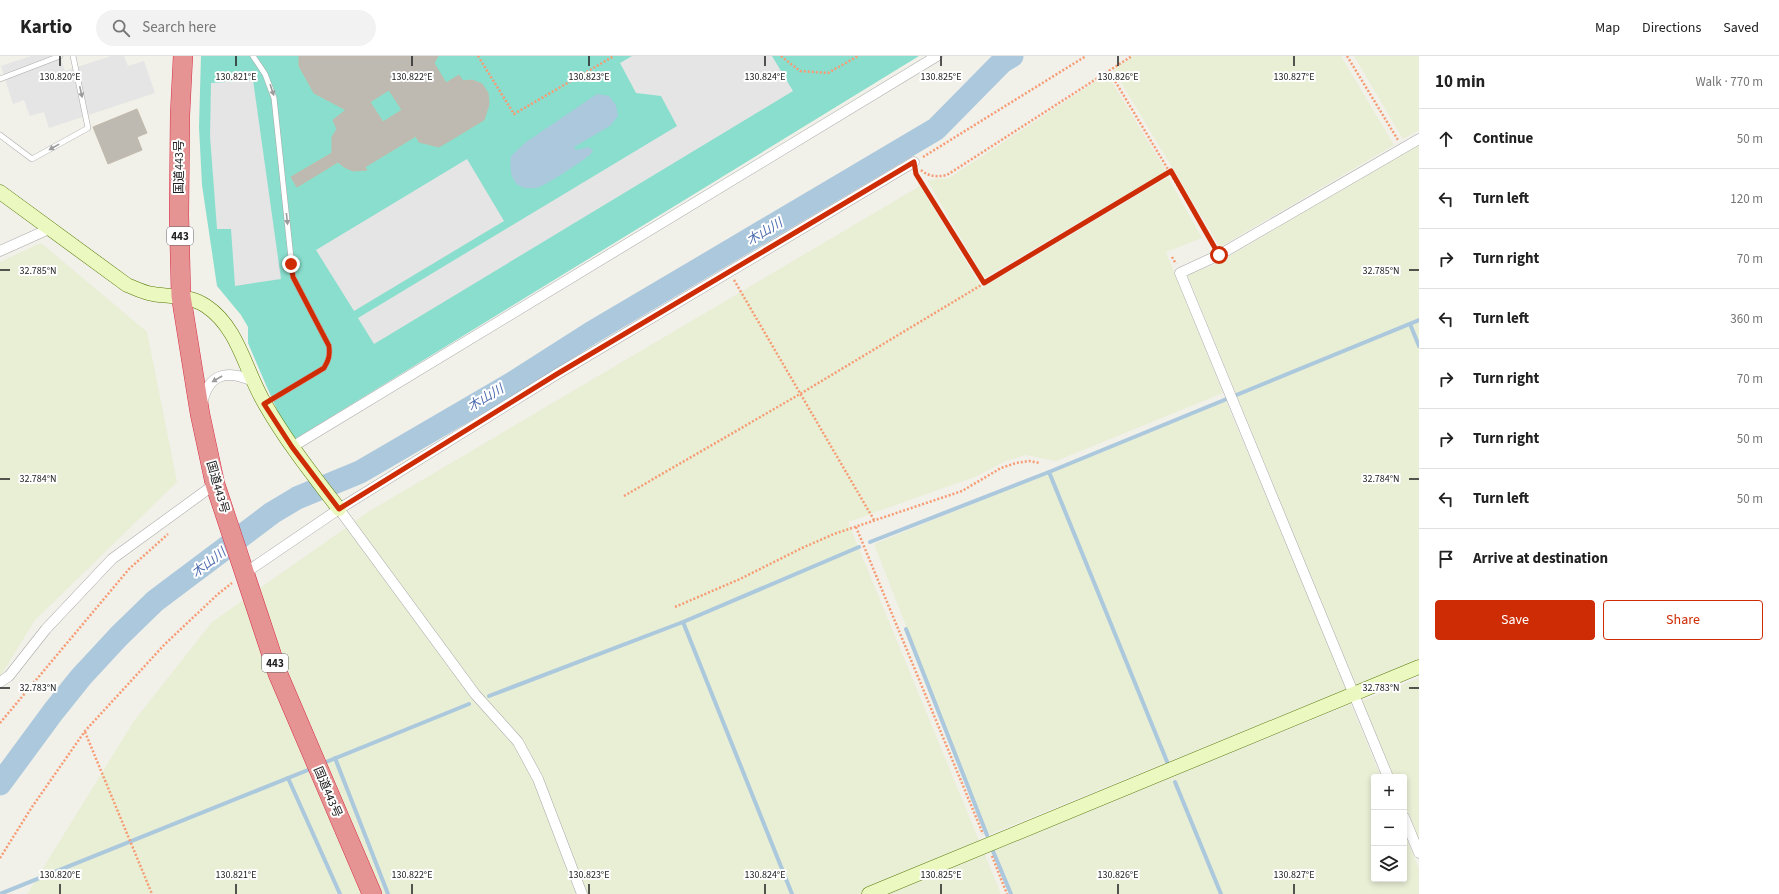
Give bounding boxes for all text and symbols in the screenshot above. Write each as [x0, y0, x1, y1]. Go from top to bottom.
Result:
search box [96, 10, 376, 46]
text: Kartio [20, 14, 72, 41]
icon: search [110, 17, 132, 39]
text: Search here [142, 17, 216, 38]
text: Map [1595, 18, 1620, 38]
text: Directions [1642, 18, 1701, 38]
text: Saved [1723, 18, 1759, 38]
text: 130.820°E [40, 70, 80, 84]
text: 130.821°E [216, 70, 256, 84]
text: 130.822°E [392, 70, 432, 84]
text: 130.823°E [569, 70, 609, 84]
text: 130.824°E [745, 70, 785, 84]
text: 130.825°E [921, 70, 961, 84]
text: 130.826°E [1098, 70, 1138, 84]
text: 130.827°E [1274, 70, 1314, 84]
text: 10 min [1435, 70, 1485, 94]
text: Walk · 770 m [1695, 73, 1763, 91]
one-way arrow [269, 84, 275, 96]
one-way arrow [78, 86, 84, 98]
icon: ahead [1435, 128, 1457, 150]
text: Continue [1473, 128, 1533, 149]
text: 50 m [1737, 130, 1763, 148]
street label: 国道443号 [171, 140, 188, 194]
one-way arrow [48, 144, 60, 150]
icon: left [1435, 188, 1457, 210]
text: Turn left [1473, 188, 1529, 209]
text: 120 m [1730, 190, 1763, 208]
one-way arrow [283, 213, 290, 225]
water label: 木山川 [743, 213, 788, 250]
road number: 443 [167, 227, 193, 245]
route start [1210, 246, 1228, 264]
icon: right [1435, 248, 1457, 270]
text: Turn right [1473, 248, 1539, 269]
text: 70 m [1737, 250, 1763, 268]
route end [282, 255, 300, 273]
text: 32.785°N [19, 264, 57, 278]
text: 32.785°N [1362, 264, 1400, 278]
icon: left [1435, 308, 1457, 330]
text: Turn left [1473, 308, 1529, 329]
text: 360 m [1730, 310, 1763, 328]
icon: right [1435, 368, 1457, 390]
text: Turn right [1473, 368, 1539, 389]
text: 70 m [1737, 370, 1763, 388]
one-way arrow [211, 375, 222, 382]
water label: 木山川 [464, 379, 509, 416]
icon: right [1435, 428, 1457, 450]
text: Turn right [1473, 428, 1539, 449]
text: 50 m [1737, 430, 1763, 448]
street label: 国道443号 [202, 459, 233, 515]
text: 32.784°N [19, 472, 57, 486]
text: 32.784°N [1362, 472, 1400, 486]
icon: left [1435, 488, 1457, 510]
text: Turn left [1473, 488, 1529, 509]
text: 50 m [1737, 490, 1763, 508]
water label: 木山川 [188, 543, 231, 582]
icon: arrive [1435, 548, 1457, 570]
text: Arrive at destination [1473, 548, 1608, 569]
button: Save [1435, 600, 1595, 640]
button: Share [1603, 600, 1763, 640]
road number: 443 [262, 654, 288, 672]
text: 32.783°N [19, 681, 57, 695]
text: 32.783°N [1362, 681, 1400, 695]
street label: 国道443号 [309, 764, 346, 820]
map controls [1371, 774, 1407, 882]
button: + [1371, 774, 1407, 810]
button: − [1371, 810, 1407, 846]
button: layers [1371, 846, 1407, 882]
text: 130.820°E [40, 868, 80, 882]
text: 130.821°E [216, 868, 256, 882]
text: 130.822°E [392, 868, 432, 882]
text: 130.823°E [569, 868, 609, 882]
text: 130.824°E [745, 868, 785, 882]
text: 130.825°E [921, 868, 961, 882]
text: 130.826°E [1098, 868, 1138, 882]
text: 130.827°E [1274, 868, 1314, 882]

